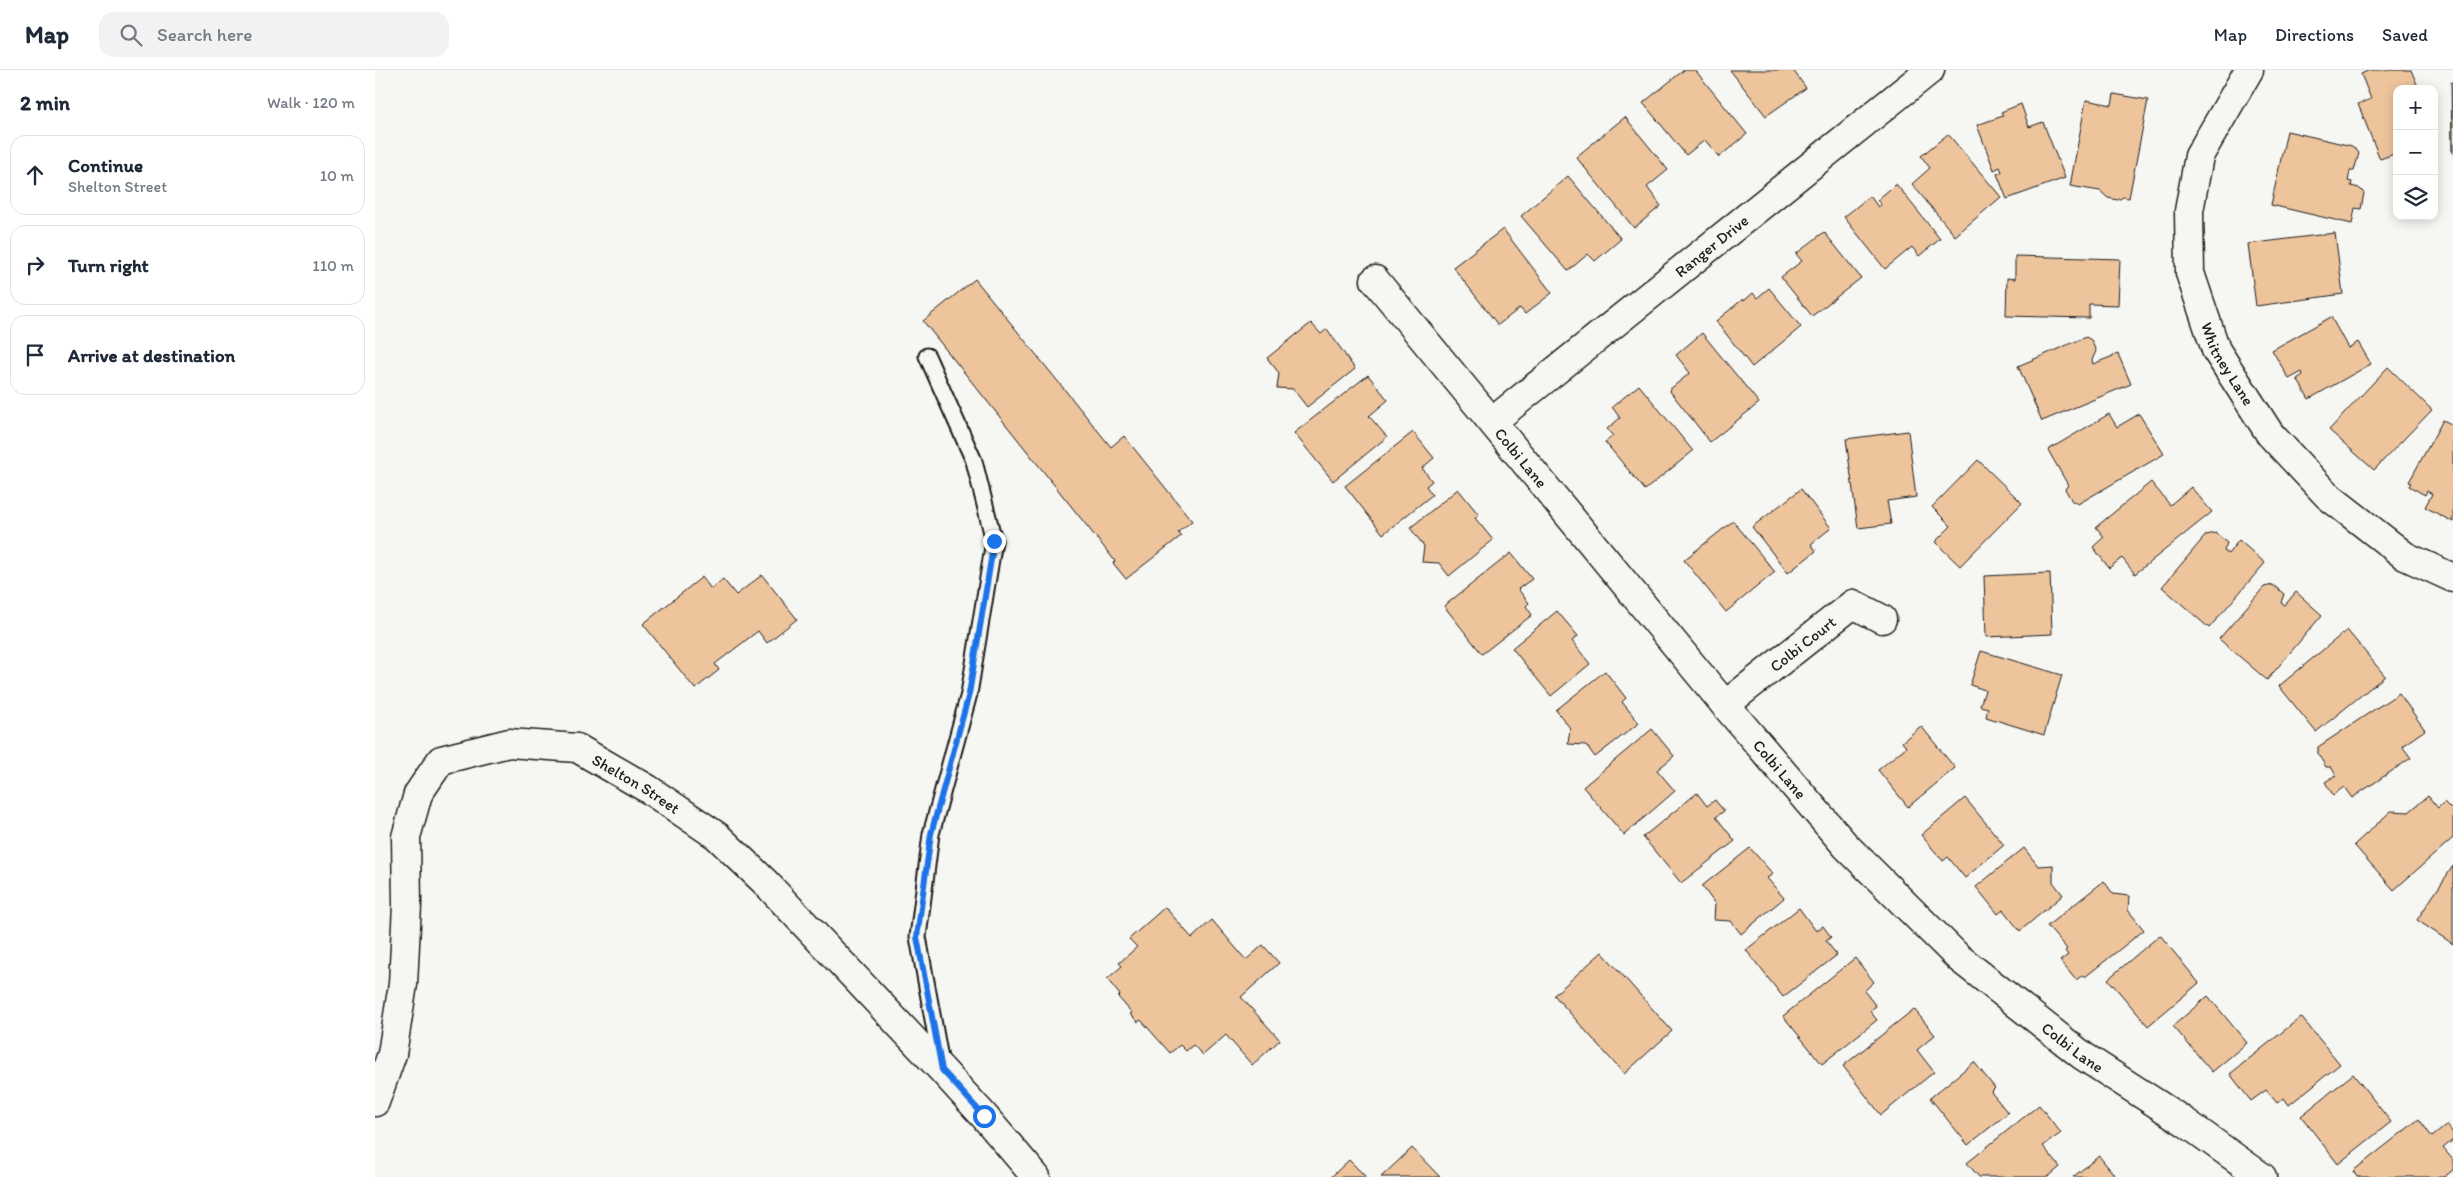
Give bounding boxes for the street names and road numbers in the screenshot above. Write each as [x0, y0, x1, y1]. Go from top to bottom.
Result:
street label: Ranger Drive [1671, 211, 1752, 281]
street label: Whitney Lane [2197, 320, 2258, 409]
street label: Colbi Lane [1491, 424, 1551, 492]
street label: Colbi Court [1766, 612, 1840, 676]
street label: Colbi Lane [1749, 736, 1810, 803]
street label: Shelton Street [589, 750, 684, 818]
street label: Colbi Lane [2038, 1018, 2107, 1077]

